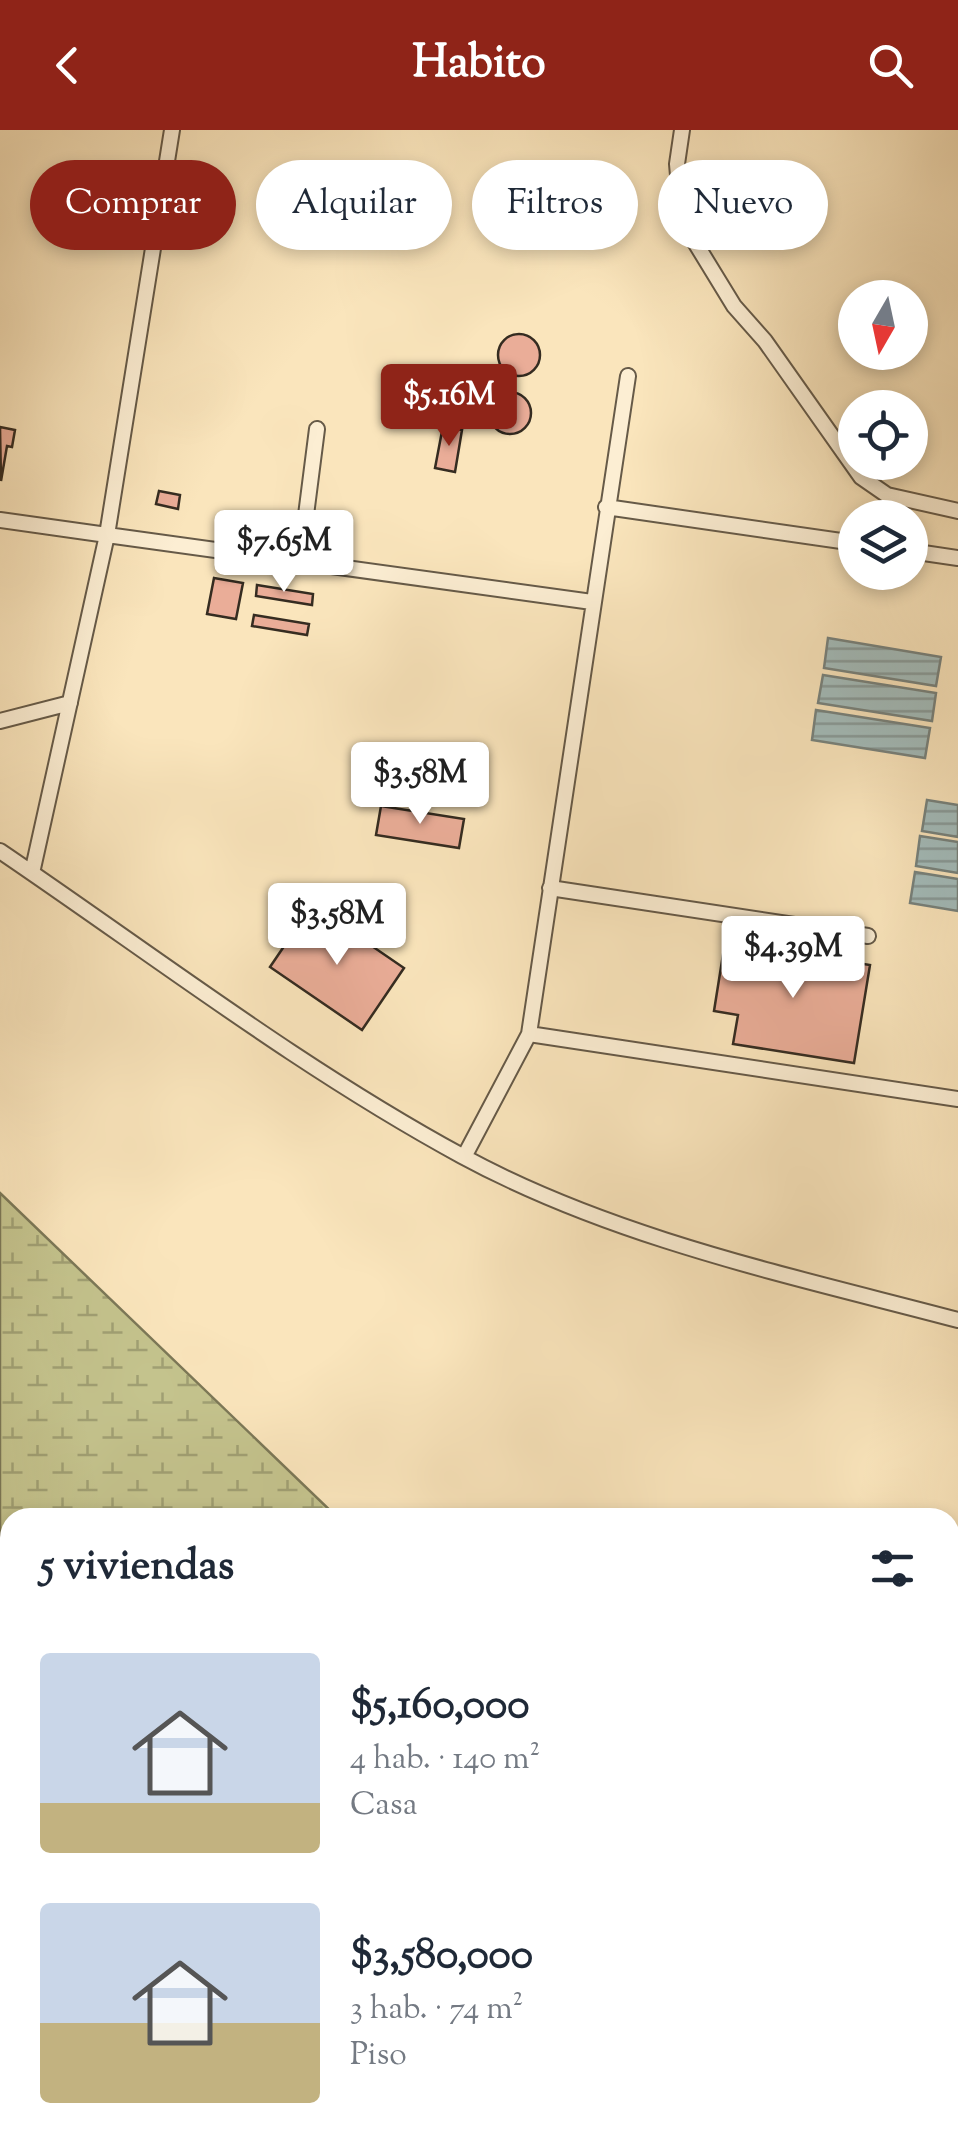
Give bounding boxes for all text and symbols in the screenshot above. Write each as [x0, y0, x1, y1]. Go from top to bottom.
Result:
text: Habito [412, 33, 546, 98]
icon: back [40, 38, 95, 93]
icon: search [863, 38, 918, 93]
chip: Comprar [30, 160, 236, 250]
chip: Alquilar [256, 160, 452, 250]
chip: Filtros [472, 160, 638, 250]
chip: Nuevo [658, 160, 828, 250]
north arrow [838, 280, 928, 370]
map controls [838, 280, 928, 590]
pin: $5.16M [368, 364, 530, 449]
text: $5.16M [403, 373, 495, 419]
button: locate [838, 390, 928, 480]
button: layers [838, 500, 928, 590]
pin: $7.65M [203, 510, 365, 595]
text: $7.65M [236, 519, 332, 565]
pin: $3.58M [339, 742, 501, 827]
text: $3.58M [373, 751, 467, 797]
pin: $3.58M [256, 883, 418, 968]
text: $3.58M [290, 892, 384, 938]
pin: $4.39M [712, 916, 874, 1001]
text: $4.39M [744, 925, 842, 971]
text: 5 viviendas [40, 1538, 234, 1598]
icon: filters [865, 1541, 920, 1596]
text: $5,160,000 [350, 1677, 529, 1737]
icon: home [120, 1693, 240, 1813]
text: 4 hab. · 140 m² [350, 1737, 540, 1783]
text: Casa [350, 1783, 417, 1829]
text: $3,580,000 [350, 1927, 533, 1987]
icon: home [120, 1943, 240, 2063]
text: 3 hab. · 74 m² [350, 1987, 523, 2033]
text: Piso [350, 2033, 407, 2079]

